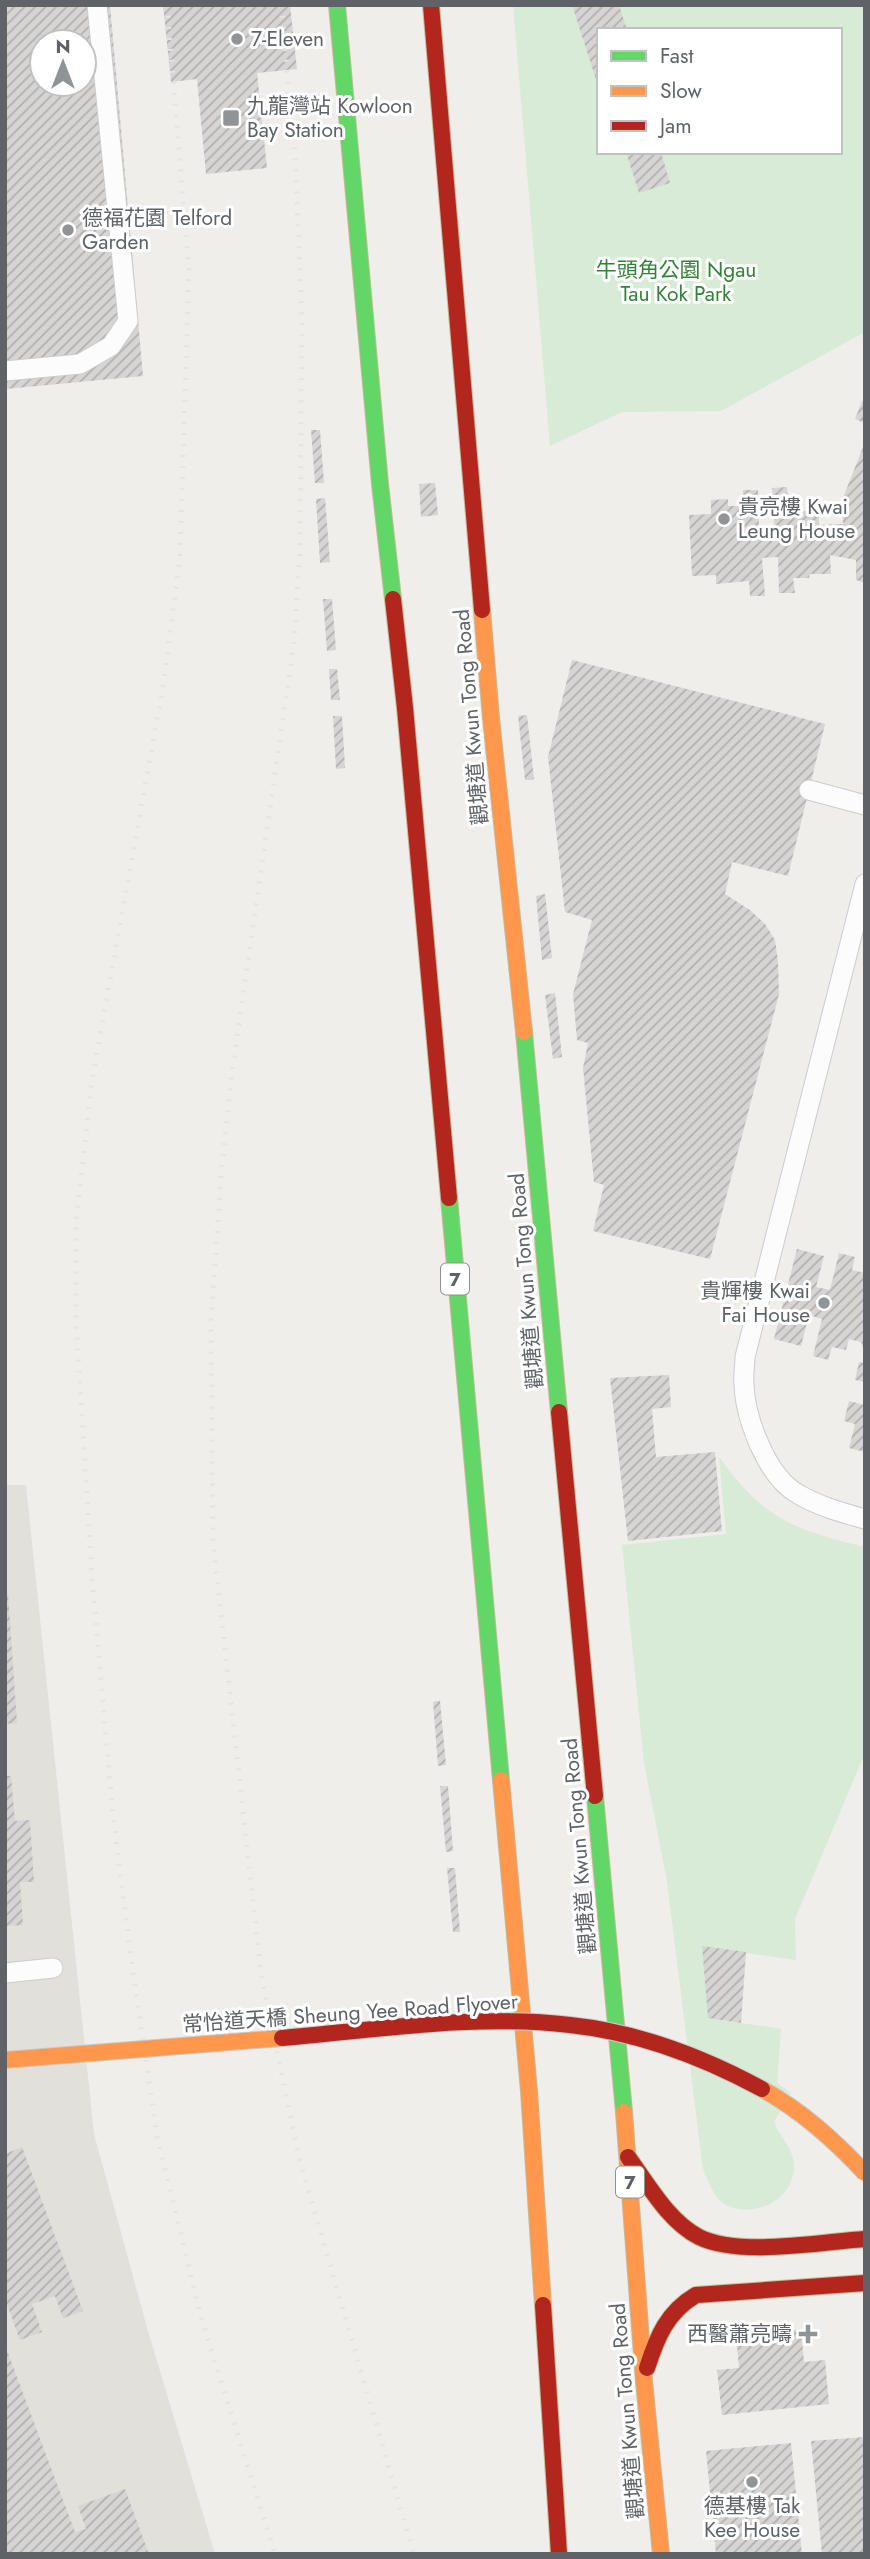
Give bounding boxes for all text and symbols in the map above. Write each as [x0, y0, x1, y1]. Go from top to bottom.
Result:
place label: 7-Eleven [251, 24, 324, 54]
north arrow [28, 28, 98, 98]
legend [597, 28, 842, 154]
marker: 7-Eleven [229, 31, 245, 47]
text: N [55, 33, 71, 60]
text: Fast [660, 41, 693, 71]
text: Slow [660, 76, 702, 106]
place label: 九龍灣站 Kowloon Bay Station [247, 91, 413, 145]
marker: 九龍灣站 Kowloon Bay Station [221, 108, 241, 128]
text: Jam [657, 111, 692, 141]
place label: 德福花園 Telford Garden [82, 203, 232, 257]
marker: 德福花園 Telford Garden [60, 222, 76, 238]
park label: 牛頭角公園 Ngau Tau Kok Park [596, 255, 756, 309]
place label: 貴亮樓 Kwai Leung House [738, 492, 856, 546]
marker: 貴亮樓 Kwai Leung House [716, 511, 732, 527]
street label: 觀塘道 Kwun Tong Road [447, 608, 495, 826]
street label: 觀塘道 Kwun Tong Road [502, 1172, 550, 1390]
road number: 7 [441, 1264, 469, 1294]
place label: 貴輝樓 Kwai Fai House [700, 1276, 810, 1330]
marker: 貴輝樓 Kwai Fai House [816, 1295, 832, 1311]
street label: 觀塘道 Kwun Tong Road [555, 1737, 603, 1955]
street label: 常怡道天橋 Sheung Yee Road Flyover [181, 1986, 520, 2040]
road number: 7 [616, 2166, 644, 2198]
street label: 觀塘道 Kwun Tong Road [603, 2302, 651, 2520]
place label: 西醫蕭亮疇 [687, 2319, 792, 2349]
marker: 西醫蕭亮疇 [798, 2324, 818, 2344]
marker: 德基樓 Tak Kee House [744, 2474, 760, 2490]
place label: 德基樓 Tak Kee House [704, 2491, 801, 2545]

